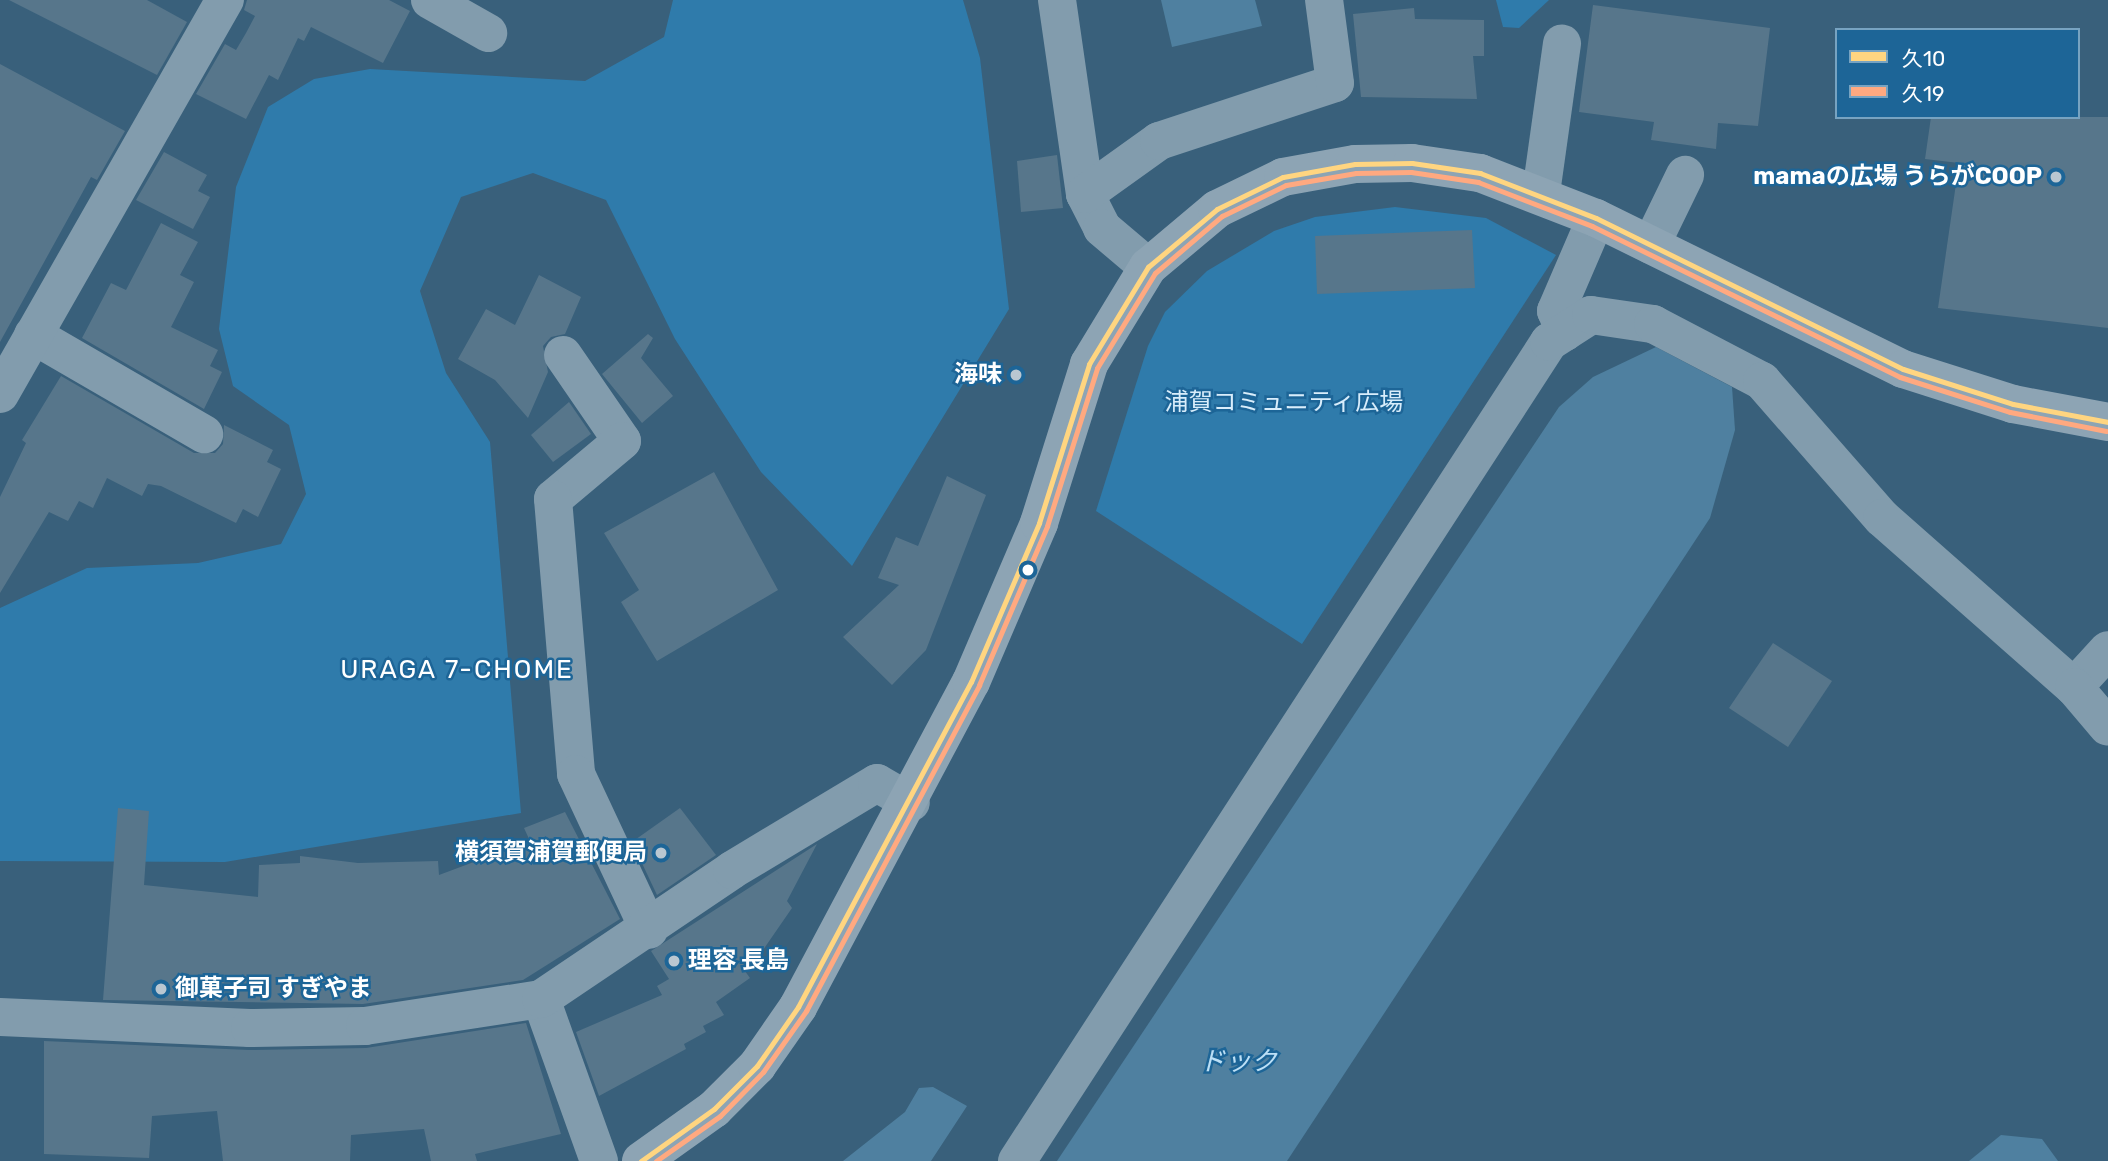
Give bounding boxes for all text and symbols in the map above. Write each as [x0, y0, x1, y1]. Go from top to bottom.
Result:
legend [1835, 28, 2080, 119]
text: 久10 [1902, 46, 1945, 71]
text: 久19 [1902, 81, 1944, 106]
place label: mamaの広場 うらがCOOP [1753, 163, 2042, 191]
marker: mamaの広場 うらがCOOP [2048, 169, 2064, 185]
place label: 海味 [954, 361, 1002, 389]
marker: 海味 [1008, 367, 1024, 383]
park label: 浦賀コミュニティ広場 [1164, 389, 1404, 417]
unlabelled marker [1021, 563, 1035, 577]
district label: URAGA 7-CHOME [341, 654, 573, 686]
place label: 横須賀浦賀郵便局 [455, 839, 647, 867]
marker: 横須賀浦賀郵便局 [653, 845, 669, 861]
place label: 理容 長島 [688, 947, 789, 975]
marker: 理容 長島 [666, 953, 682, 969]
place label: 御菓子司 すぎやま [175, 975, 372, 1003]
marker: 御菓子司 すぎやま [153, 981, 169, 997]
water label: ドック [1199, 1046, 1277, 1078]

